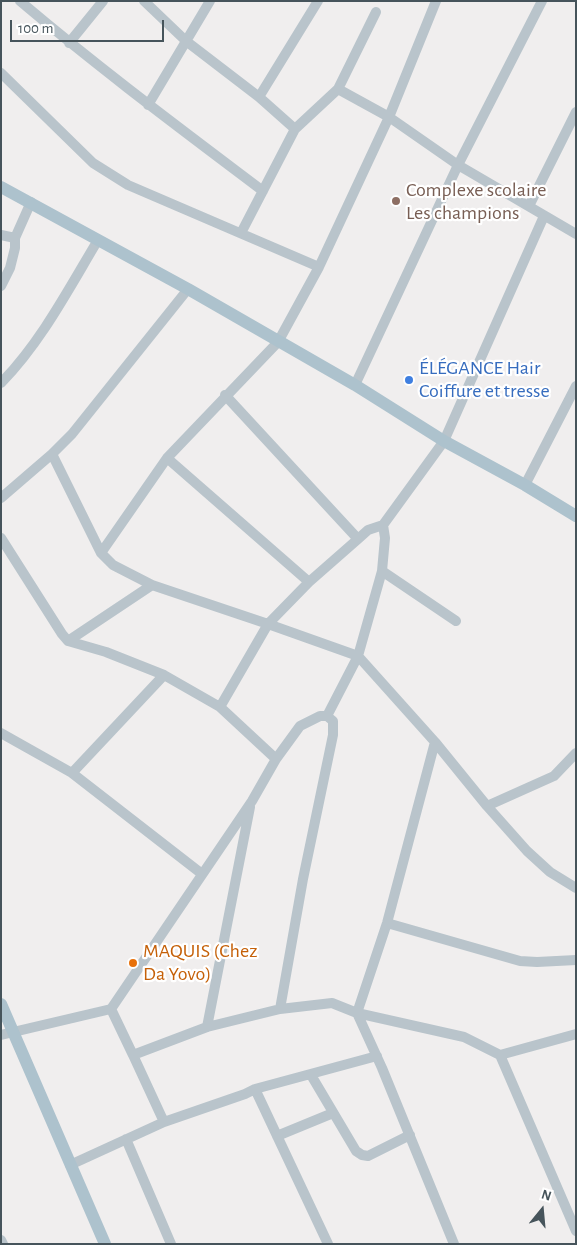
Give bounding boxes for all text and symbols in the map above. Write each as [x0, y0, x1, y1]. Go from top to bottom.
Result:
scale bar [12, 10, 166, 42]
text: 100 m [18, 21, 53, 36]
place label: Complexe scolaire Les champions [406, 178, 546, 225]
marker: Complexe scolaire Les champions [390, 195, 402, 207]
place label: ÉLÉGANCE Hair Coiffure et tresse [419, 356, 550, 403]
marker: ÉLÉGANCE Hair Coiffure et tresse [403, 374, 415, 386]
place label: MAQUIS (Chez Da Yovo) [143, 939, 257, 986]
marker: MAQUIS (Chez Da Yovo) [127, 957, 139, 969]
north arrow [517, 1185, 567, 1235]
text: N [540, 1188, 553, 1204]

